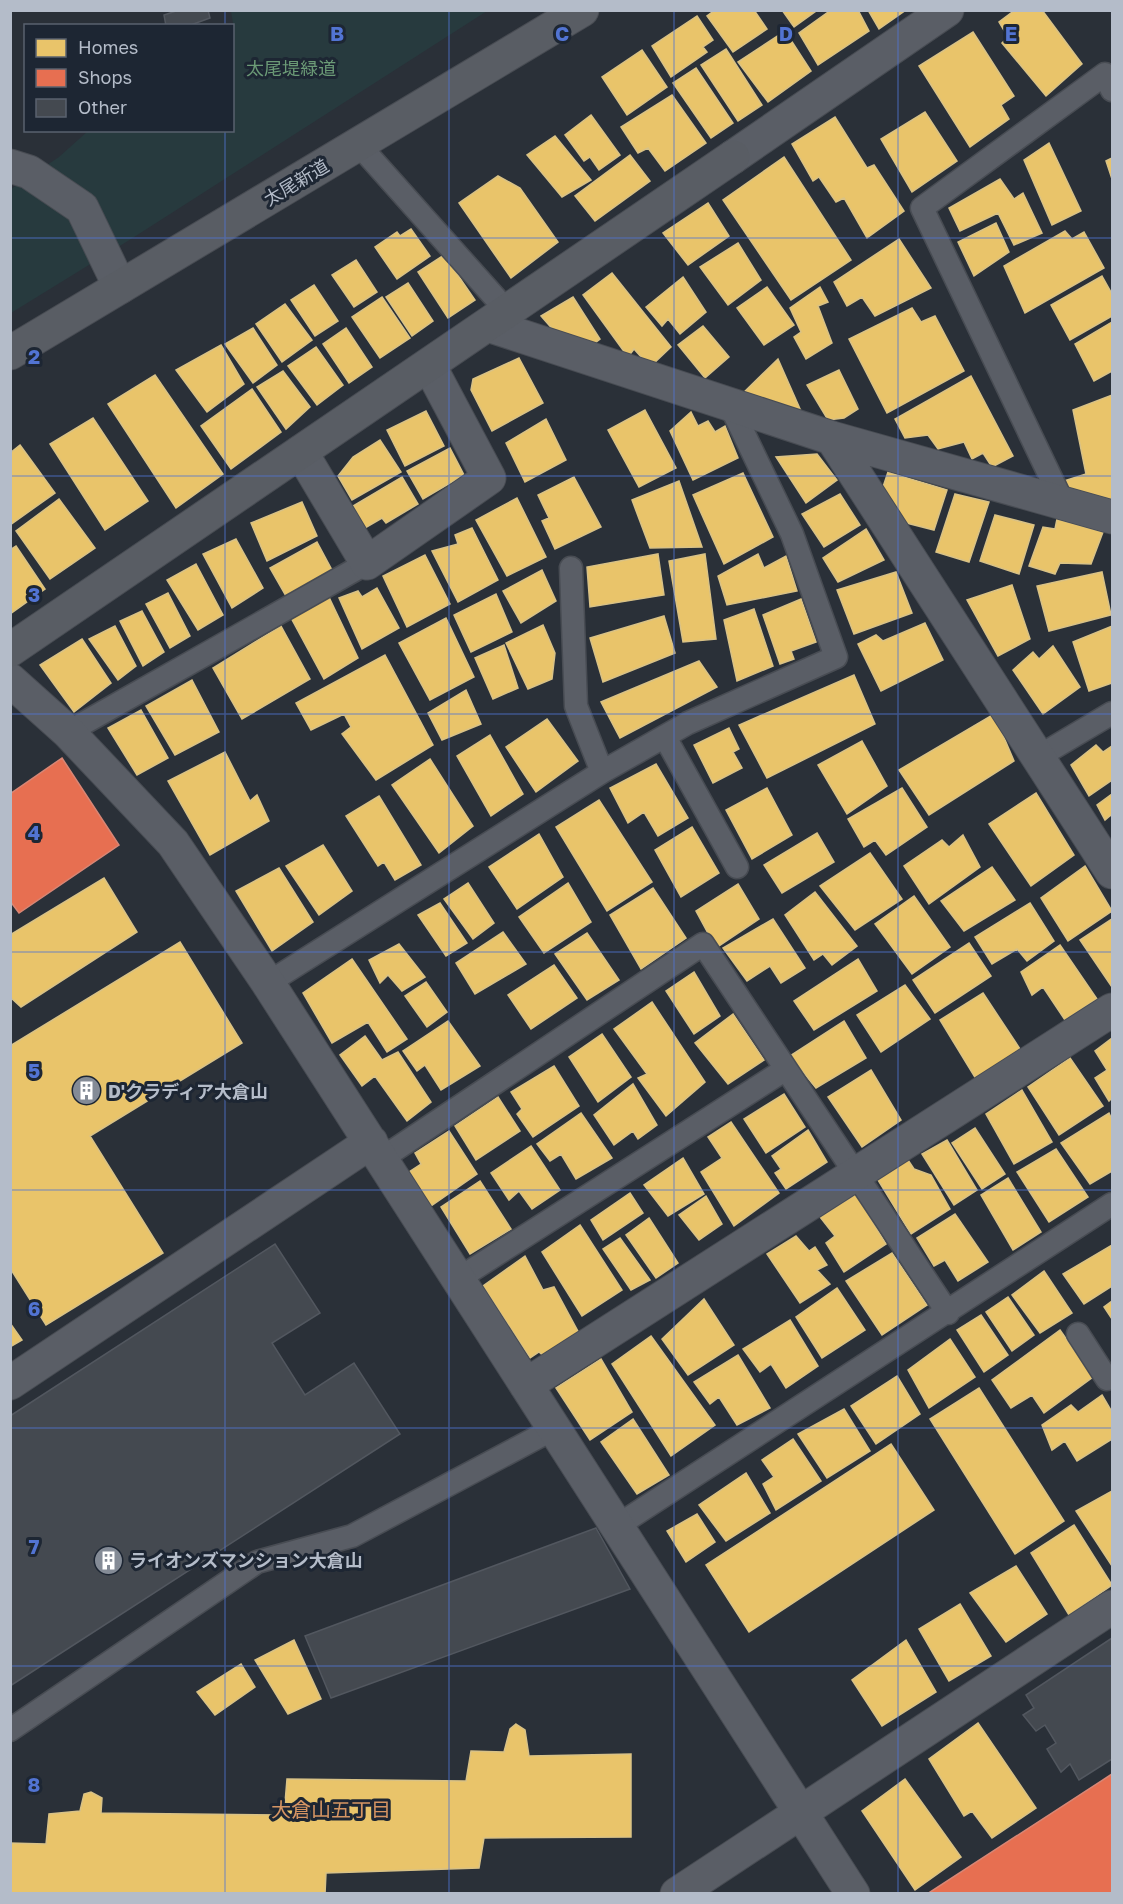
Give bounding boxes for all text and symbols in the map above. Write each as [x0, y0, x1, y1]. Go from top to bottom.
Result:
text: B [330, 21, 344, 45]
text: C [555, 21, 569, 45]
text: D [779, 21, 793, 45]
text: E [1005, 21, 1017, 45]
legend [24, 24, 234, 132]
text: Homes [78, 36, 138, 58]
park label: 太尾堤緑道 [246, 57, 336, 79]
text: Shops [78, 66, 132, 88]
text: Other [78, 96, 127, 118]
street label: 太尾新道 [259, 154, 333, 210]
text: 2 [28, 344, 40, 368]
text: 3 [28, 582, 40, 606]
text: 4 [28, 820, 40, 844]
text: 5 [28, 1058, 40, 1082]
building icon: D'クラディア大倉山 [71, 1075, 103, 1107]
place label: D'クラディア大倉山 [108, 1080, 268, 1102]
text: 6 [28, 1296, 40, 1320]
text: 7 [29, 1534, 40, 1558]
building icon: ライオンズマンション大倉山 [92, 1544, 124, 1576]
place label: ライオンズマンション大倉山 [129, 1549, 363, 1571]
text: 8 [28, 1772, 40, 1796]
district label: 大倉山五丁目 [271, 1797, 391, 1821]

